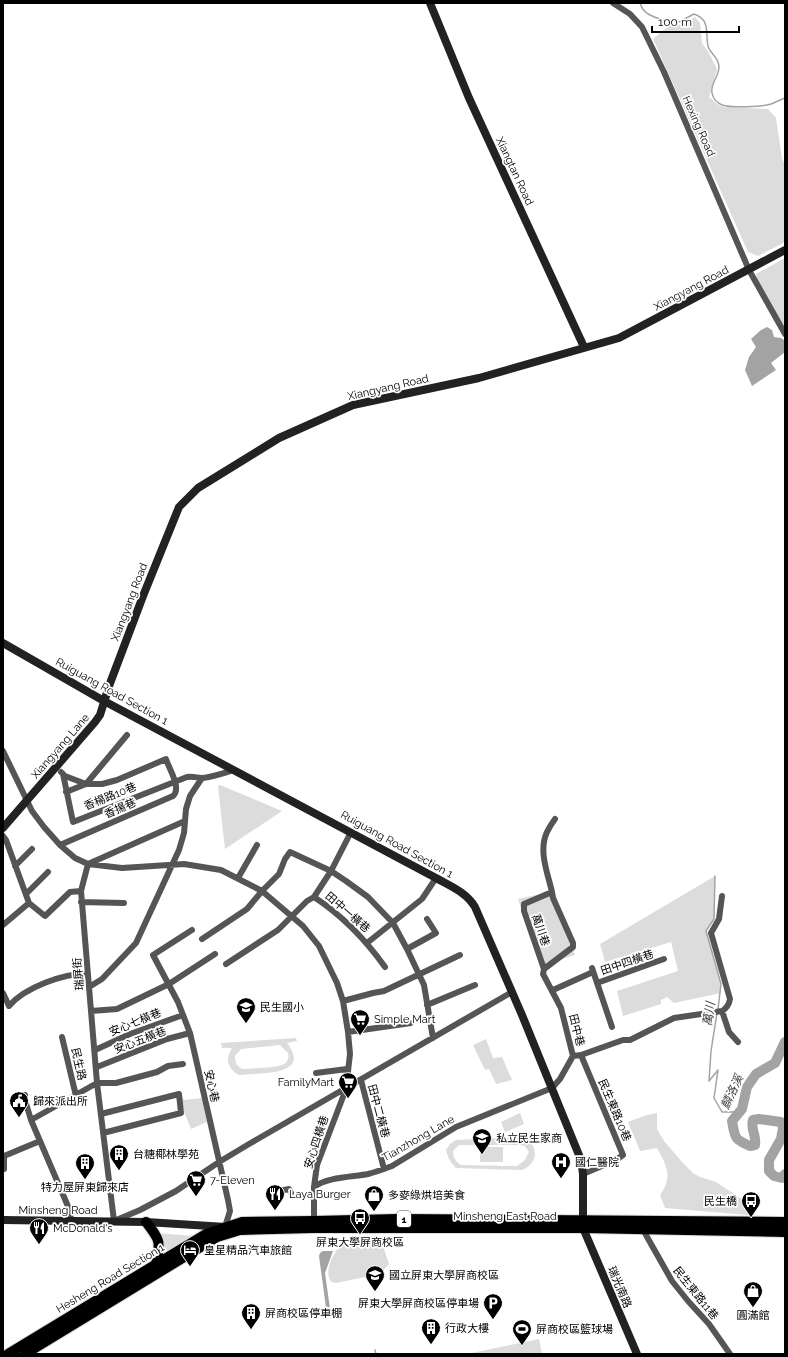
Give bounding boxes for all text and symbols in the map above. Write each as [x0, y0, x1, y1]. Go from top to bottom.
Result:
scale bar [652, 8, 739, 34]
text: 100 m [658, 15, 692, 29]
street label: Hexing Road [679, 94, 718, 159]
street label: Xiangtan Road [493, 135, 536, 208]
street label: Xiangyang Road [652, 263, 731, 314]
street label: Xiangyang Road [346, 372, 430, 403]
street label: Xiangyang Road [109, 561, 150, 643]
street label: Ruiguang Road Section 1 [53, 655, 170, 728]
street label: Xiangyang Lane [29, 711, 92, 781]
street label: 香楊路10巷 [82, 780, 138, 813]
street label: 香揚巷 [102, 796, 138, 821]
street label: Ruiguang Road Section 1 [338, 808, 455, 881]
street label: 田中一橫巷 [323, 889, 373, 935]
street label: 萬川巷 [529, 912, 552, 948]
street label: 田中四橫巷 [599, 947, 655, 978]
street label: 瑞屏街 [71, 957, 86, 991]
school or university icon: 民生國小 [235, 996, 257, 1024]
water label: 萬川 [700, 999, 718, 1027]
place label: 民生國小 [260, 1001, 304, 1014]
street label: 安心七橫巷 [107, 1006, 163, 1039]
supermarket icon: Simple Mart [349, 1008, 371, 1036]
place label: Simple Mart [374, 1013, 436, 1026]
street label: 田中巷 [566, 1013, 587, 1048]
street label: 安心五橫巷 [112, 1025, 168, 1056]
street label: 民生路 [68, 1047, 89, 1082]
street label: 安心巷 [201, 1069, 222, 1104]
supermarket icon: FamilyMart [337, 1071, 359, 1099]
water label: 麟洛溪 [718, 1071, 747, 1111]
place label: FamilyMart [278, 1076, 334, 1089]
street label: 民生東路10巷 [596, 1077, 634, 1143]
street label: 田中二橫巷 [365, 1083, 392, 1139]
public building icon: 歸來派出所 [8, 1090, 30, 1118]
place label: 歸來派出所 [33, 1095, 88, 1108]
street label: Tianzhong Lane [380, 1112, 457, 1164]
street label: 安心四橫巷 [302, 1114, 331, 1170]
school or university icon: 私立民生家商 [471, 1127, 493, 1155]
place label: 私立民生家商 [496, 1132, 562, 1145]
building icon: 台糖椰林學苑 [108, 1143, 130, 1171]
place label: 台糖椰林學苑 [133, 1148, 199, 1161]
hospital icon: 國仁醫院 [550, 1151, 572, 1179]
building icon: 特力屋屏東歸來店 [74, 1152, 96, 1180]
place label: 國仁醫院 [575, 1156, 619, 1169]
supermarket icon: 7-Eleven [185, 1169, 207, 1197]
place label: 7-Eleven [210, 1174, 255, 1187]
place label: 特力屋屏東歸來店 [41, 1181, 129, 1194]
restaurant icon: Laya Burger [264, 1183, 286, 1211]
shop icon: 多麥綠烘培美食 [363, 1184, 385, 1212]
place label: Laya Burger [289, 1188, 351, 1201]
place label: 多麥綠烘培美食 [388, 1189, 465, 1202]
bus stop icon: 民生橋 [740, 1190, 762, 1218]
place label: 民生橋 [704, 1195, 737, 1208]
street label: Minsheng Road [18, 1204, 98, 1217]
bus stop icon: 屏東大學屏商校區 [349, 1207, 371, 1235]
street label: Minsheng East Road [453, 1210, 557, 1223]
road number: 1 [397, 1211, 411, 1227]
restaurant icon: McDonald's [28, 1217, 50, 1245]
place label: McDonald's [53, 1222, 113, 1235]
place label: 屏東大學屏商校區 [316, 1236, 404, 1249]
hotel icon: 皇星精品汽車旅館 [179, 1239, 201, 1267]
street label: Hesheng Road Section 1 [54, 1241, 167, 1316]
place label: 皇星精品汽車旅館 [204, 1244, 292, 1257]
school or university icon: 國立屏東大學屏商校區 [364, 1264, 386, 1292]
street label: 瑞光南路 [605, 1264, 634, 1310]
street label: 民生東路11巷 [670, 1264, 721, 1322]
place label: 國立屏東大學屏商校區 [389, 1269, 499, 1282]
shop icon: 圓滿館 [742, 1280, 764, 1308]
parking icon: 屏東大學屏商校區停車場 [482, 1292, 504, 1320]
place label: 屏東大學屏商校區停車場 [358, 1297, 479, 1310]
building icon: 屏商校區停車棚 [240, 1302, 262, 1330]
place label: 屏商校區停車棚 [265, 1307, 342, 1320]
place label: 圓滿館 [737, 1309, 770, 1322]
building icon: 行政大樓 [420, 1317, 442, 1345]
sports icon: 屏商校區籃球場 [511, 1318, 533, 1346]
place label: 行政大樓 [445, 1322, 489, 1335]
place label: 屏商校區籃球場 [536, 1323, 613, 1336]

